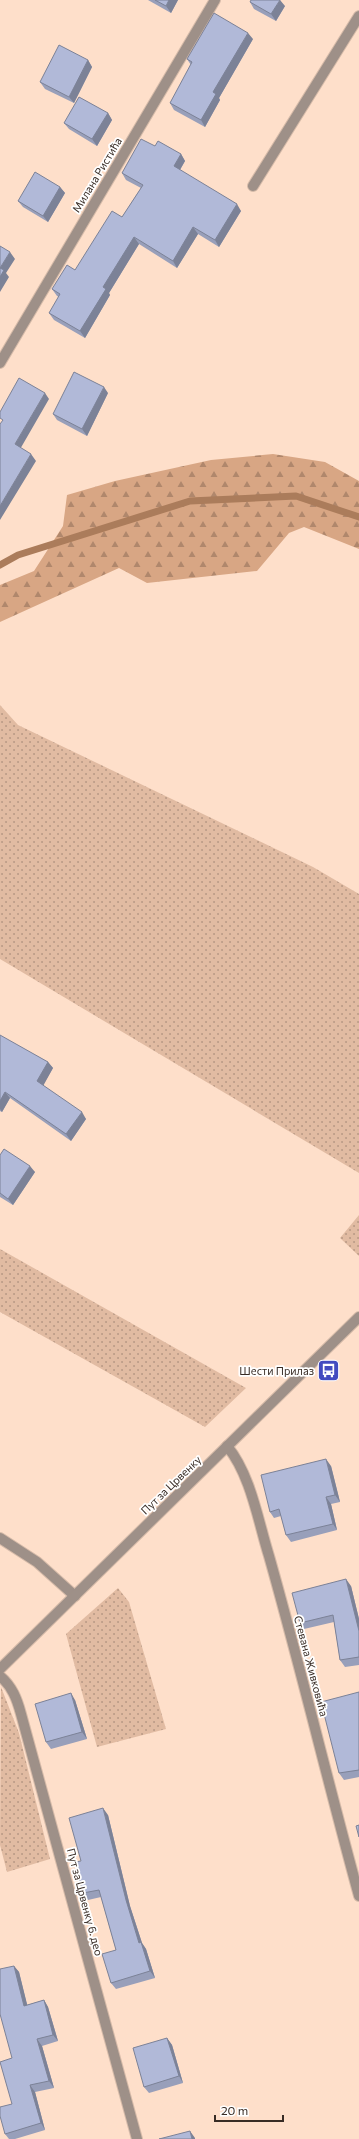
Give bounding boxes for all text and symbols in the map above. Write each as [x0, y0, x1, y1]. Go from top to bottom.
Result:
street label: Милана Ристића [69, 135, 124, 215]
bus stop icon: Шести Прилаз [316, 1358, 342, 1384]
place label: Шести Прилаз [239, 1364, 314, 1377]
street label: Пут за Црвенку [138, 1452, 204, 1517]
street label: Стевана Живковића [292, 1614, 331, 1718]
street label: Пут за Црвенку 6. део [65, 1847, 106, 1957]
scale bar [215, 2097, 283, 2123]
text: 20 m [221, 2103, 248, 2117]

